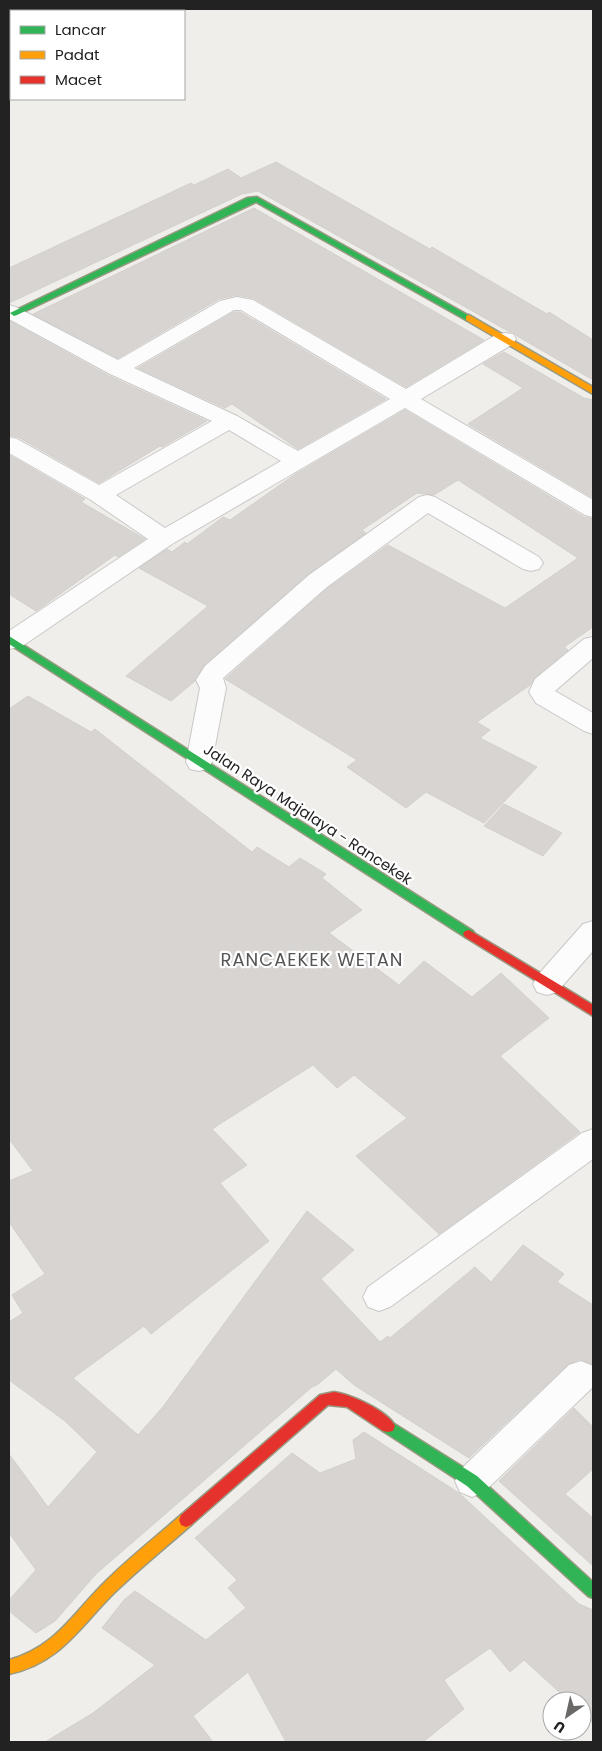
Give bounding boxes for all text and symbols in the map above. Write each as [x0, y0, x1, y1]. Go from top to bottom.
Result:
legend [10, 10, 185, 100]
text: Lancar [55, 19, 106, 40]
text: Padat [55, 44, 100, 65]
text: Macet [55, 69, 102, 90]
street label: Jalan Raya Majalaya - Rancekek [200, 738, 417, 890]
district label: RANCAEKEK WETAN [221, 947, 403, 972]
north arrow [542, 1691, 592, 1741]
text: U [550, 1716, 569, 1738]

